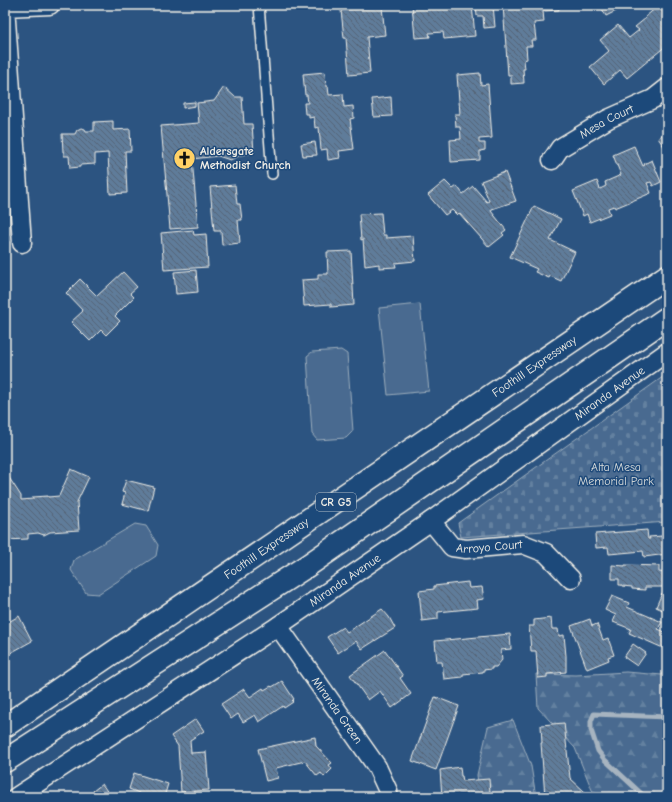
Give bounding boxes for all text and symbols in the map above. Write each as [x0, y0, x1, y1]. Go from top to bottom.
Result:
street label: Mesa Court [577, 101, 636, 142]
place label: Aldersgate Methodist Church [200, 144, 291, 172]
church icon: Aldersgate Methodist Church [171, 145, 197, 171]
street label: Foothill Expressway [489, 332, 580, 400]
street label: Miranda Avenue [572, 363, 647, 423]
park label: Alta Mesa Memorial Park [578, 460, 654, 488]
road number: CR G5 [316, 493, 356, 511]
street label: Foothill Expressway [221, 514, 312, 582]
street label: Arroyo Court [455, 537, 524, 556]
street label: Miranda Avenue [307, 551, 383, 609]
street label: Miranda Green [309, 674, 365, 746]

